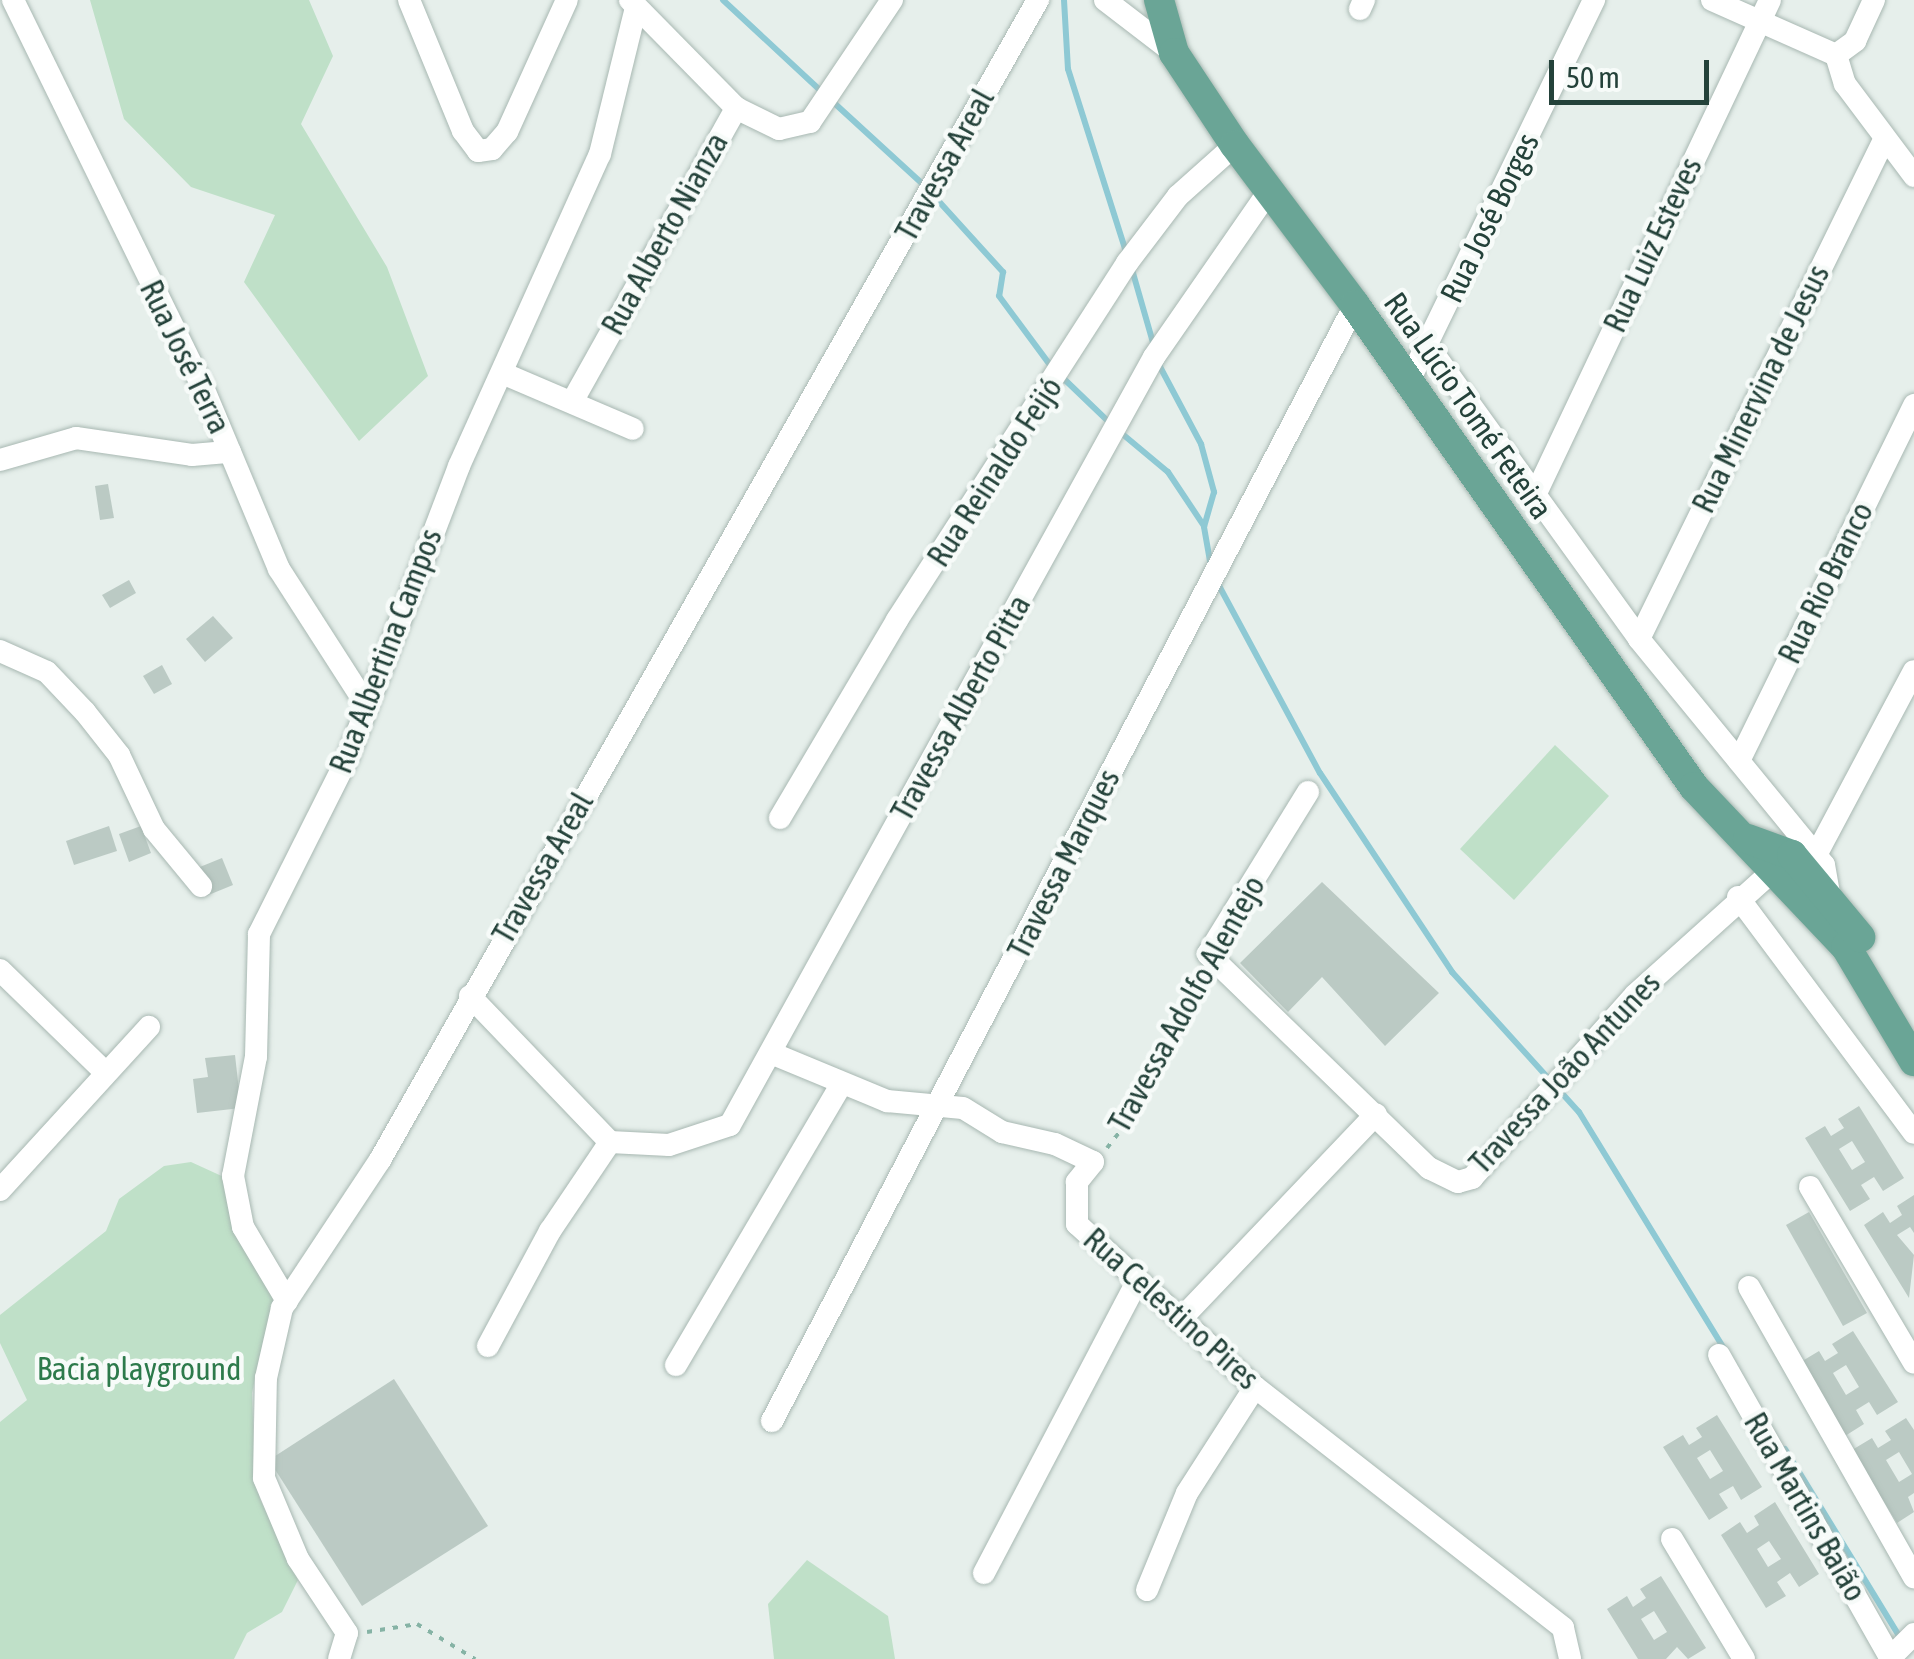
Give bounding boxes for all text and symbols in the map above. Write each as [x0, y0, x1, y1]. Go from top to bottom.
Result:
scale bar [1554, 40, 1714, 102]
text: 50 m [1566, 60, 1620, 94]
street label: Travessa Areal [887, 82, 1003, 248]
street label: Rua Alberto Nianza [594, 126, 736, 342]
street label: Rua José Borges [1432, 127, 1548, 309]
street label: Rua Luiz Esteves [1596, 151, 1710, 339]
street label: Rua Minervina de Jesus [1684, 259, 1838, 519]
street label: Rua José Terra [131, 274, 239, 440]
street label: Rua Lúcio Tomé Feteira [1376, 285, 1560, 527]
street label: Rua Reinaldo Feijó [919, 370, 1071, 574]
street label: Rua Rio Branco [1770, 496, 1882, 670]
street label: Rua Albertina Campos [322, 523, 450, 779]
street label: Travessa Alberto Pitta [883, 588, 1039, 828]
street label: Travessa Marques [1000, 763, 1128, 965]
street label: Travessa Areal [484, 786, 602, 950]
street label: Travessa Adolfo Alentejo [1101, 869, 1273, 1139]
street label: Travessa João Antunes [1462, 964, 1668, 1182]
street label: Rua Celestino Pires [1075, 1220, 1267, 1398]
park label: Bacia playground [37, 1350, 241, 1388]
street label: Rua Martins Baião [1736, 1406, 1874, 1608]

